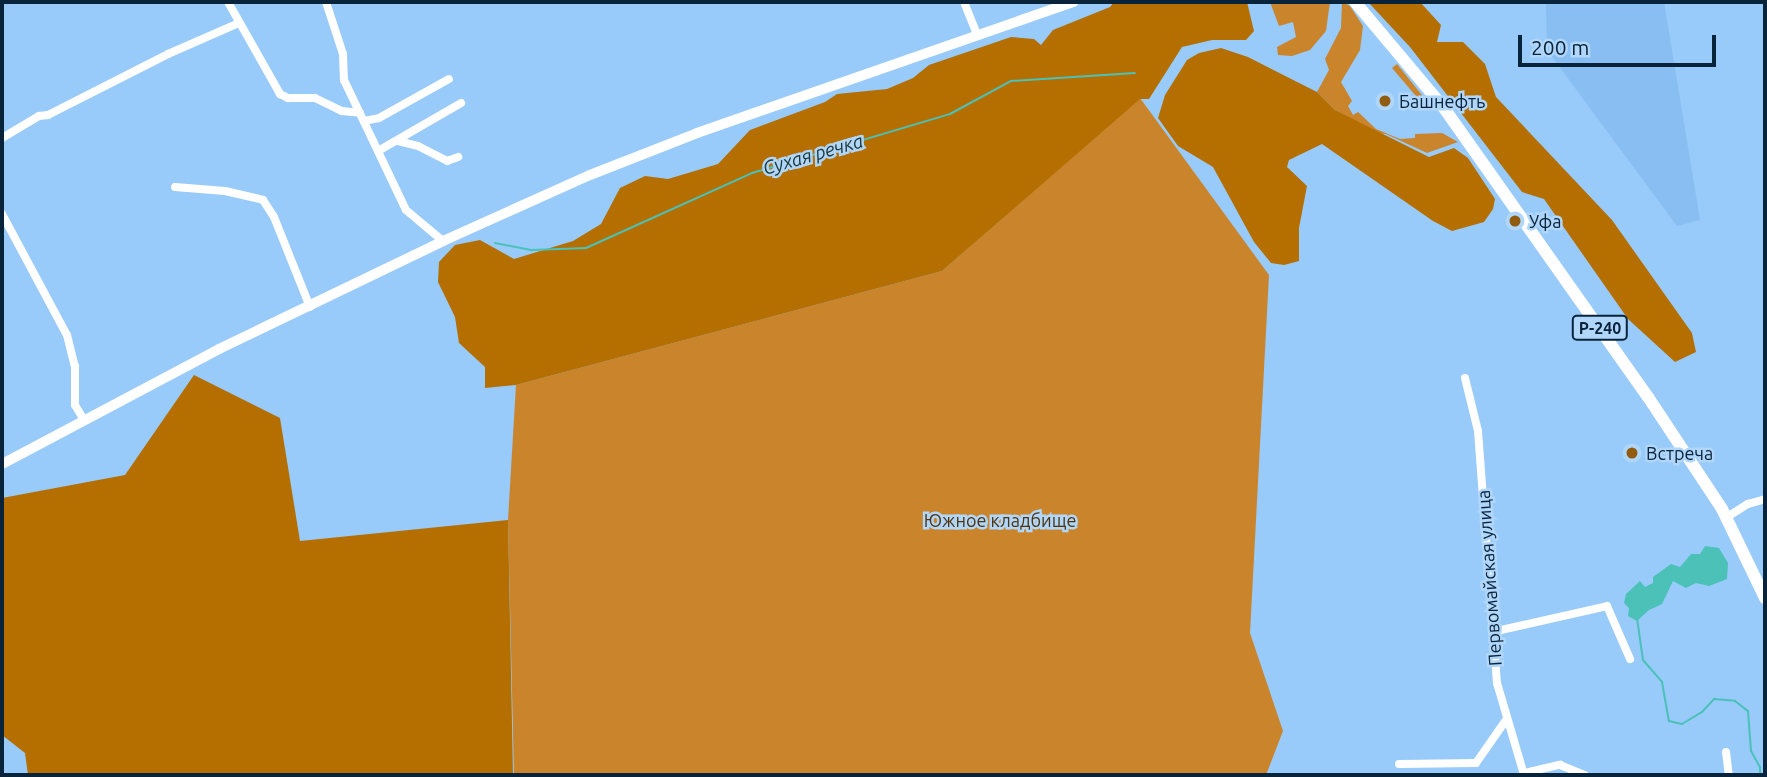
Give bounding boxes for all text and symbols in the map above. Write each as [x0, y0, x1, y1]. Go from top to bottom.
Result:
scale bar [1522, 21, 1720, 65]
text: 200 m [1531, 35, 1589, 59]
place label: Башнефть [1399, 90, 1485, 112]
marker: Башнефть [1377, 93, 1393, 109]
water label: Сухая речка [760, 130, 866, 180]
place label: Уфа [1529, 210, 1562, 232]
marker: Уфа [1507, 213, 1523, 229]
road number: Р-240 [1570, 316, 1630, 340]
place label: Встреча [1646, 442, 1713, 464]
marker: Встреча [1624, 445, 1640, 461]
street label: Первомайская улица [1472, 489, 1506, 667]
park label: Южное кладбище [924, 509, 1076, 531]

